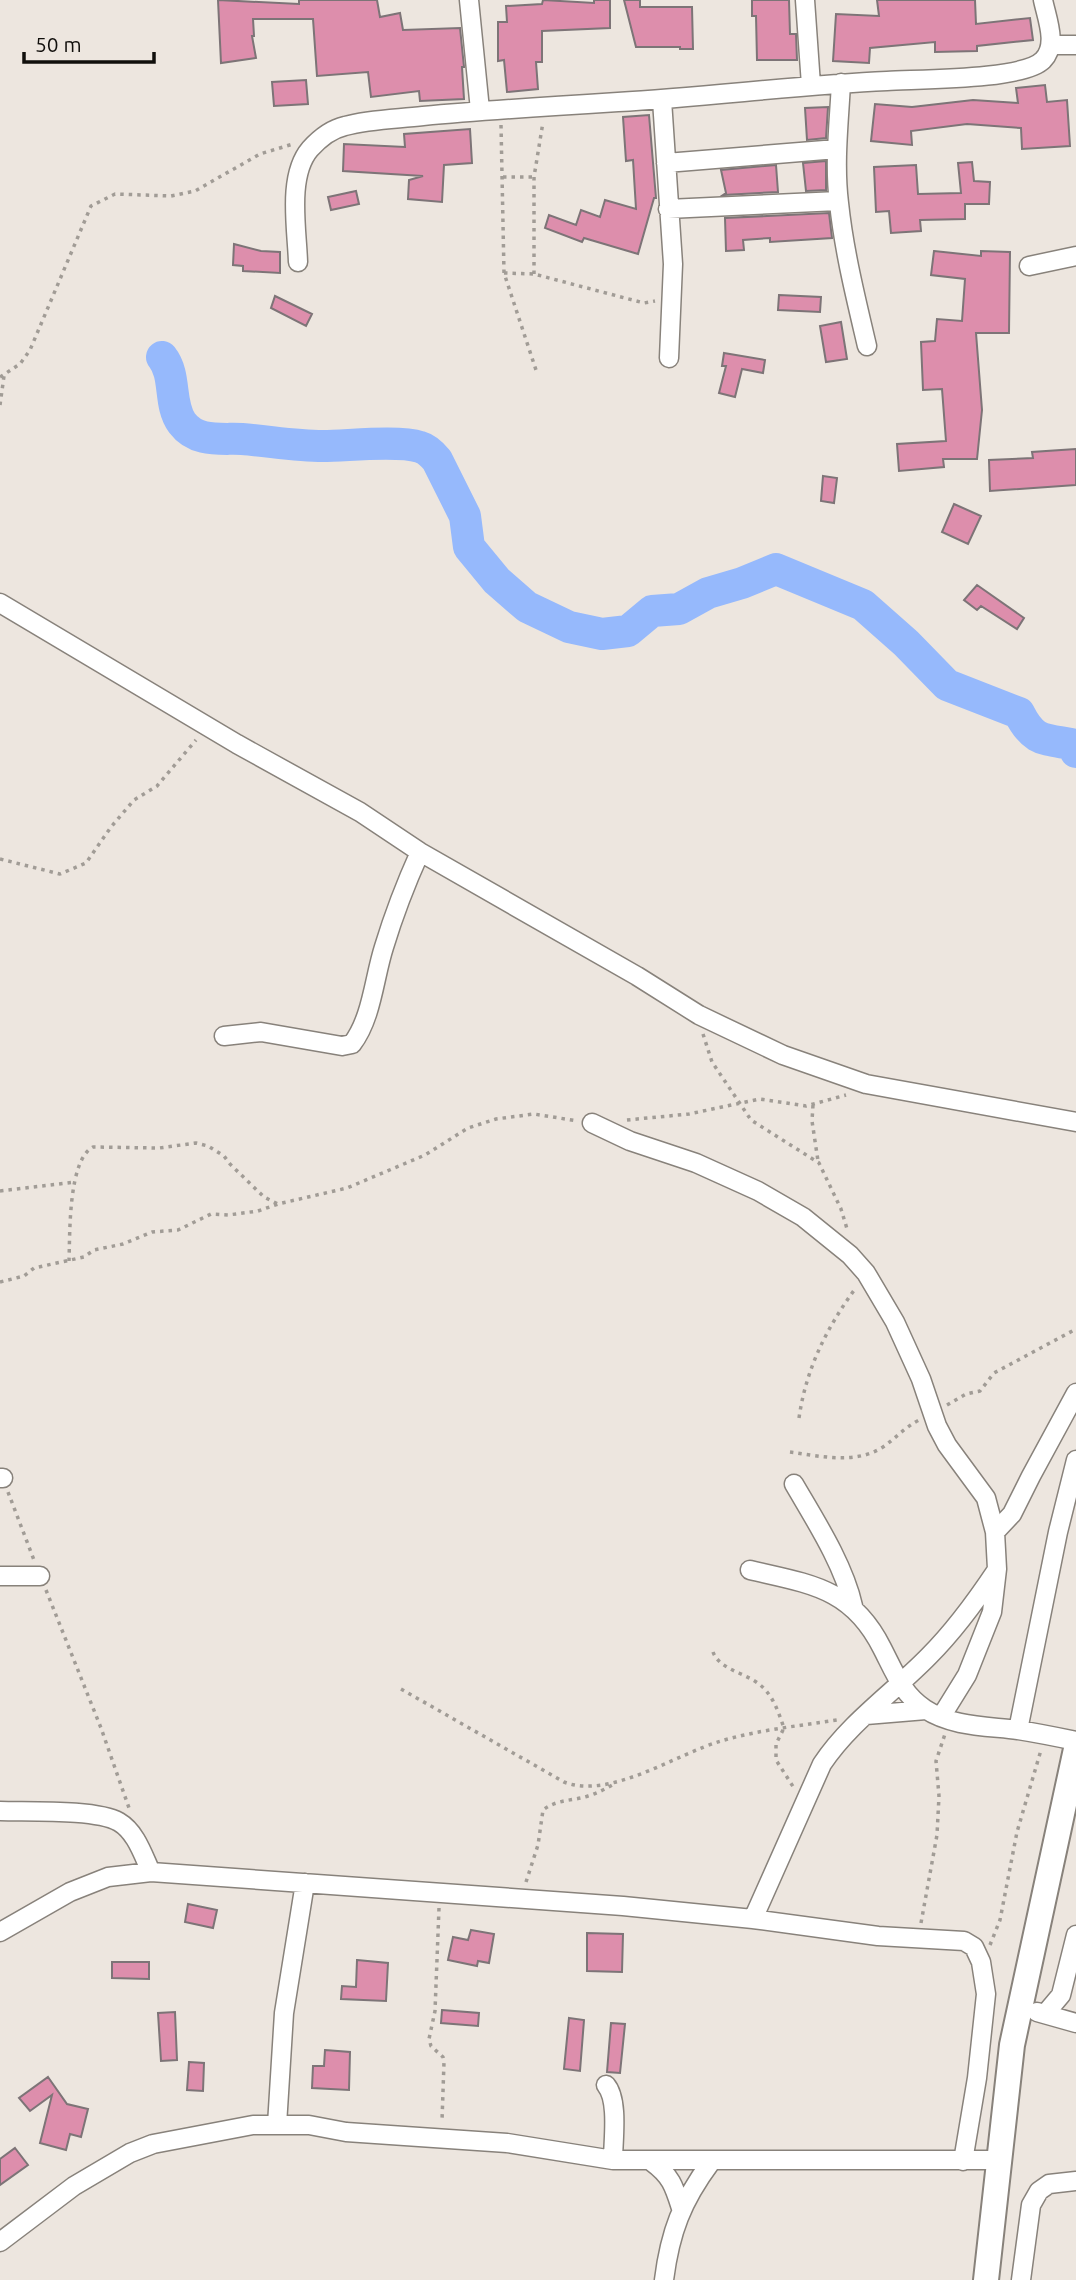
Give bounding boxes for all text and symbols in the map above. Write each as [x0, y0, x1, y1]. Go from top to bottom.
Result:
scale bar [24, 21, 154, 65]
text: 50 m [35, 32, 82, 56]

